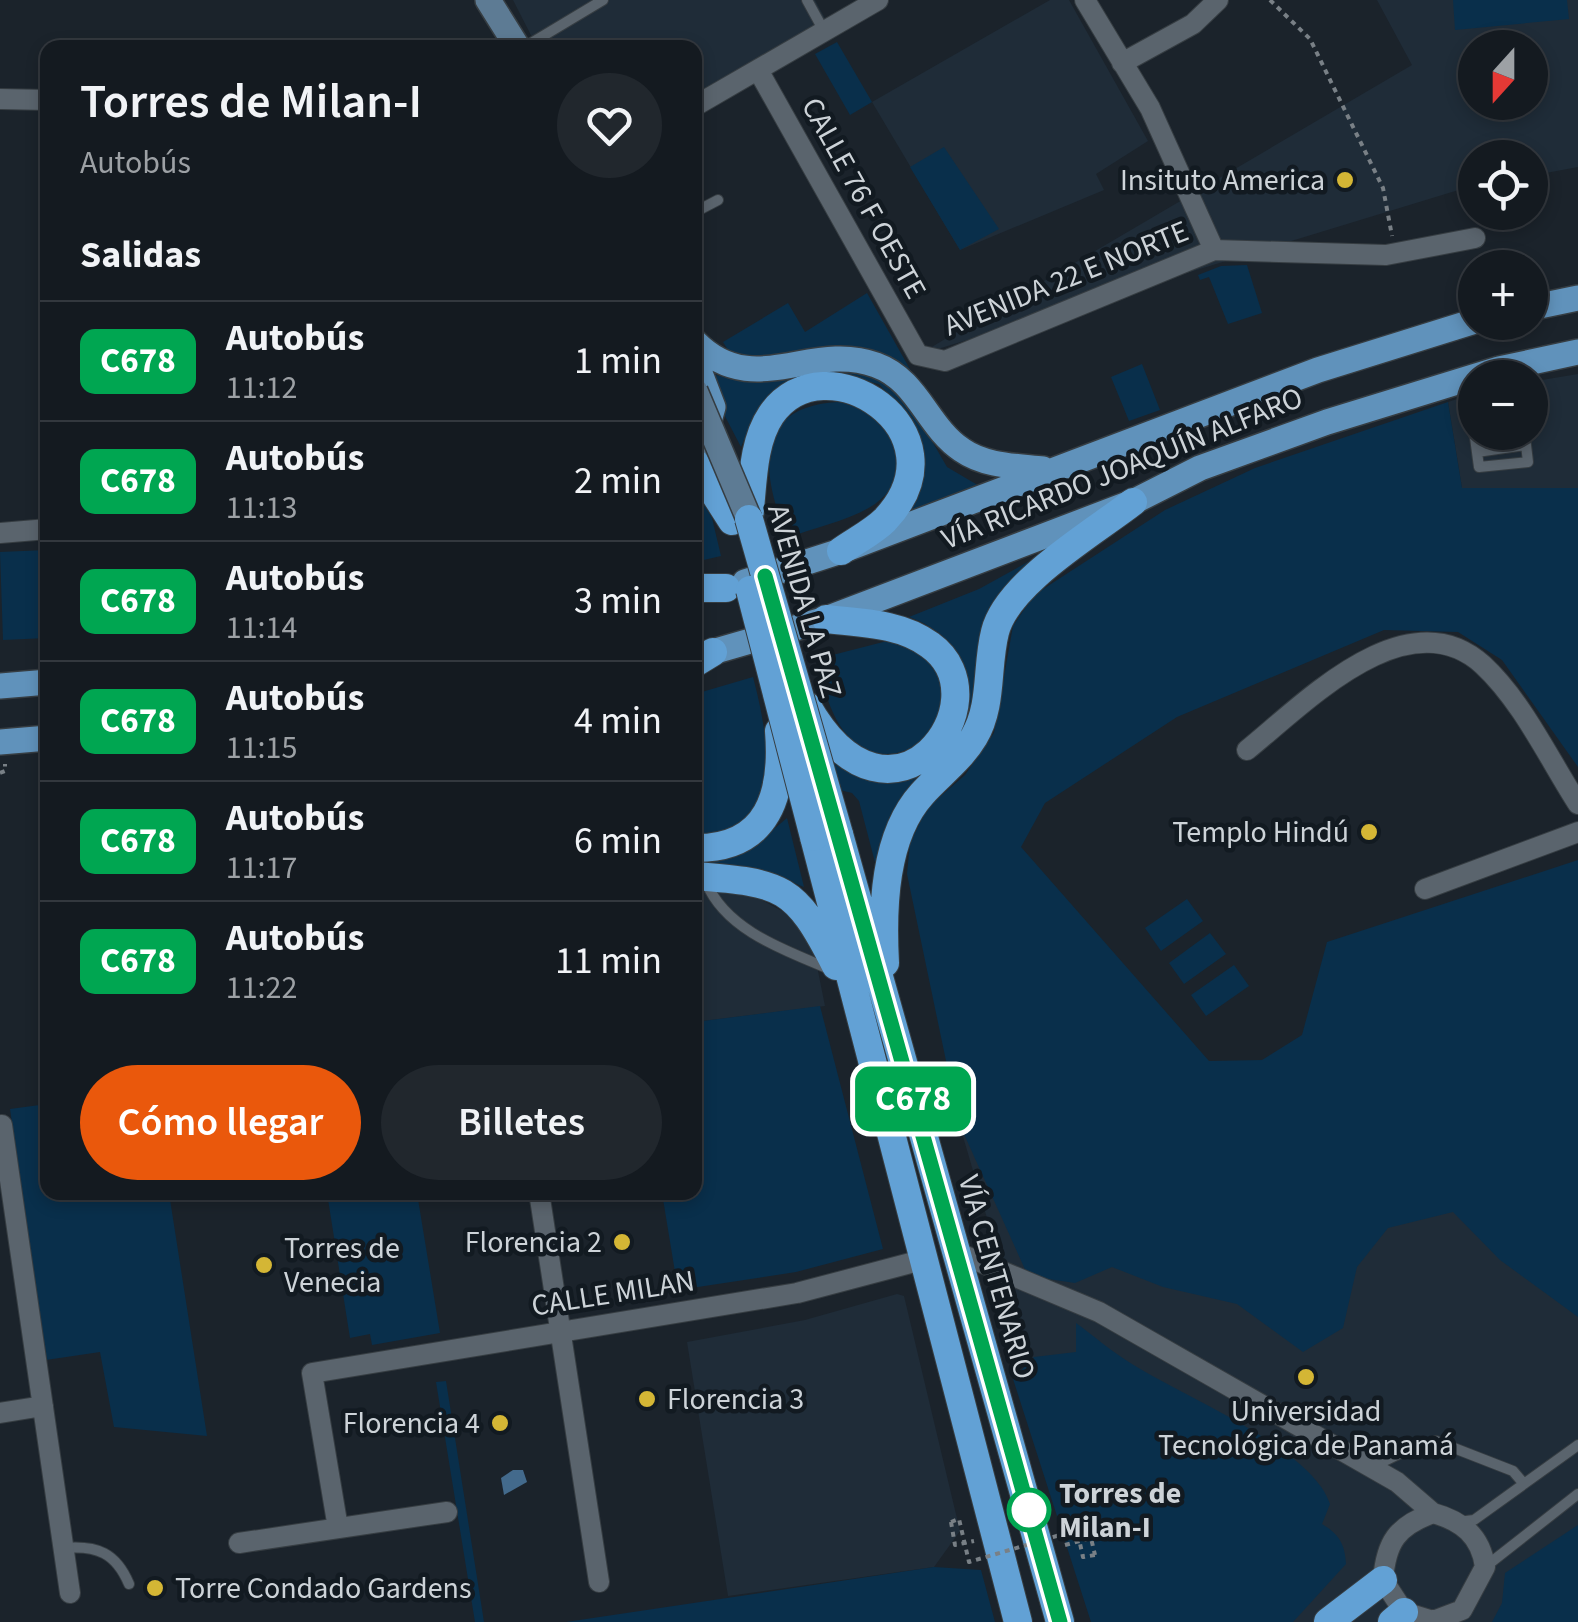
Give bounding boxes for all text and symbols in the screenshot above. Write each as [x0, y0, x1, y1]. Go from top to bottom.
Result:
north arrow [1458, 30, 1548, 120]
map controls [1458, 30, 1548, 450]
text: Torres de Milan-I [80, 68, 422, 136]
button: heart [557, 73, 662, 178]
street label: CALLE 76 F OESTE [790, 90, 937, 307]
text: Autobús [80, 140, 191, 186]
button: locate [1458, 140, 1548, 230]
place label: Insituto America [1120, 159, 1325, 202]
marker: Insituto America [1334, 169, 1356, 191]
street label: AVENIDA 22 E NORTE [937, 210, 1195, 347]
text: Salidas [80, 228, 201, 282]
button: + [1458, 250, 1548, 340]
text: Autobús [226, 311, 364, 365]
text: 1 min [574, 334, 662, 388]
text: C678 [100, 336, 176, 386]
button: − [1458, 360, 1548, 450]
text: 11:12 [226, 365, 297, 411]
street label: VÍA RICARDO JOAQUÍN ALFARO [935, 376, 1309, 561]
text: Autobús [226, 431, 364, 485]
text: 2 min [574, 454, 662, 508]
text: C678 [100, 456, 176, 506]
text: 11:13 [226, 485, 297, 531]
street label: AVENIDA LA PAZ [756, 499, 853, 703]
text: Autobús [226, 551, 364, 605]
text: 3 min [574, 574, 662, 628]
text: C678 [100, 576, 176, 626]
text: 11:14 [226, 605, 297, 651]
text: Autobús [226, 671, 364, 725]
text: 4 min [574, 694, 662, 748]
text: C678 [100, 696, 176, 746]
text: 11:15 [226, 725, 297, 771]
text: Autobús [226, 791, 364, 845]
place label: Templo Hindú [1172, 811, 1349, 854]
text: 6 min [574, 814, 662, 868]
text: C678 [100, 816, 176, 866]
marker: Templo Hindú [1358, 821, 1380, 843]
text: 11:17 [226, 845, 297, 891]
text: Autobús [226, 911, 364, 965]
text: 11 min [555, 934, 662, 988]
text: C678 [100, 936, 176, 986]
text: 11:22 [226, 965, 297, 1011]
button: Cómo llegar [80, 1065, 361, 1180]
button: Billetes [381, 1065, 662, 1180]
line badge: C678 [843, 1066, 983, 1132]
text: C678 [875, 1074, 951, 1124]
street label: VÍA CENTENARIO [947, 1170, 1046, 1384]
place label: Florencia 2 [465, 1221, 602, 1264]
place label: Torres de Venecia [284, 1227, 400, 1304]
marker: Florencia 2 [611, 1231, 633, 1253]
marker: Torres de Venecia [253, 1254, 275, 1276]
street label: CALLE MILAN [529, 1259, 698, 1328]
marker: Universidad Tecnológica de Panamá [1295, 1366, 1317, 1388]
place label: Florencia 3 [667, 1378, 804, 1421]
marker: Florencia 3 [636, 1388, 658, 1410]
place label: Universidad Tecnológica de Panamá [1158, 1390, 1454, 1467]
place label: Florencia 4 [343, 1402, 480, 1445]
marker: Florencia 4 [489, 1412, 511, 1434]
place label: Torres de Milan-I [1059, 1472, 1181, 1549]
marker: Torres de Milan-I [1008, 1489, 1050, 1531]
place label: Torre Condado Gardens [175, 1567, 472, 1610]
marker: Torre Condado Gardens [144, 1577, 166, 1599]

